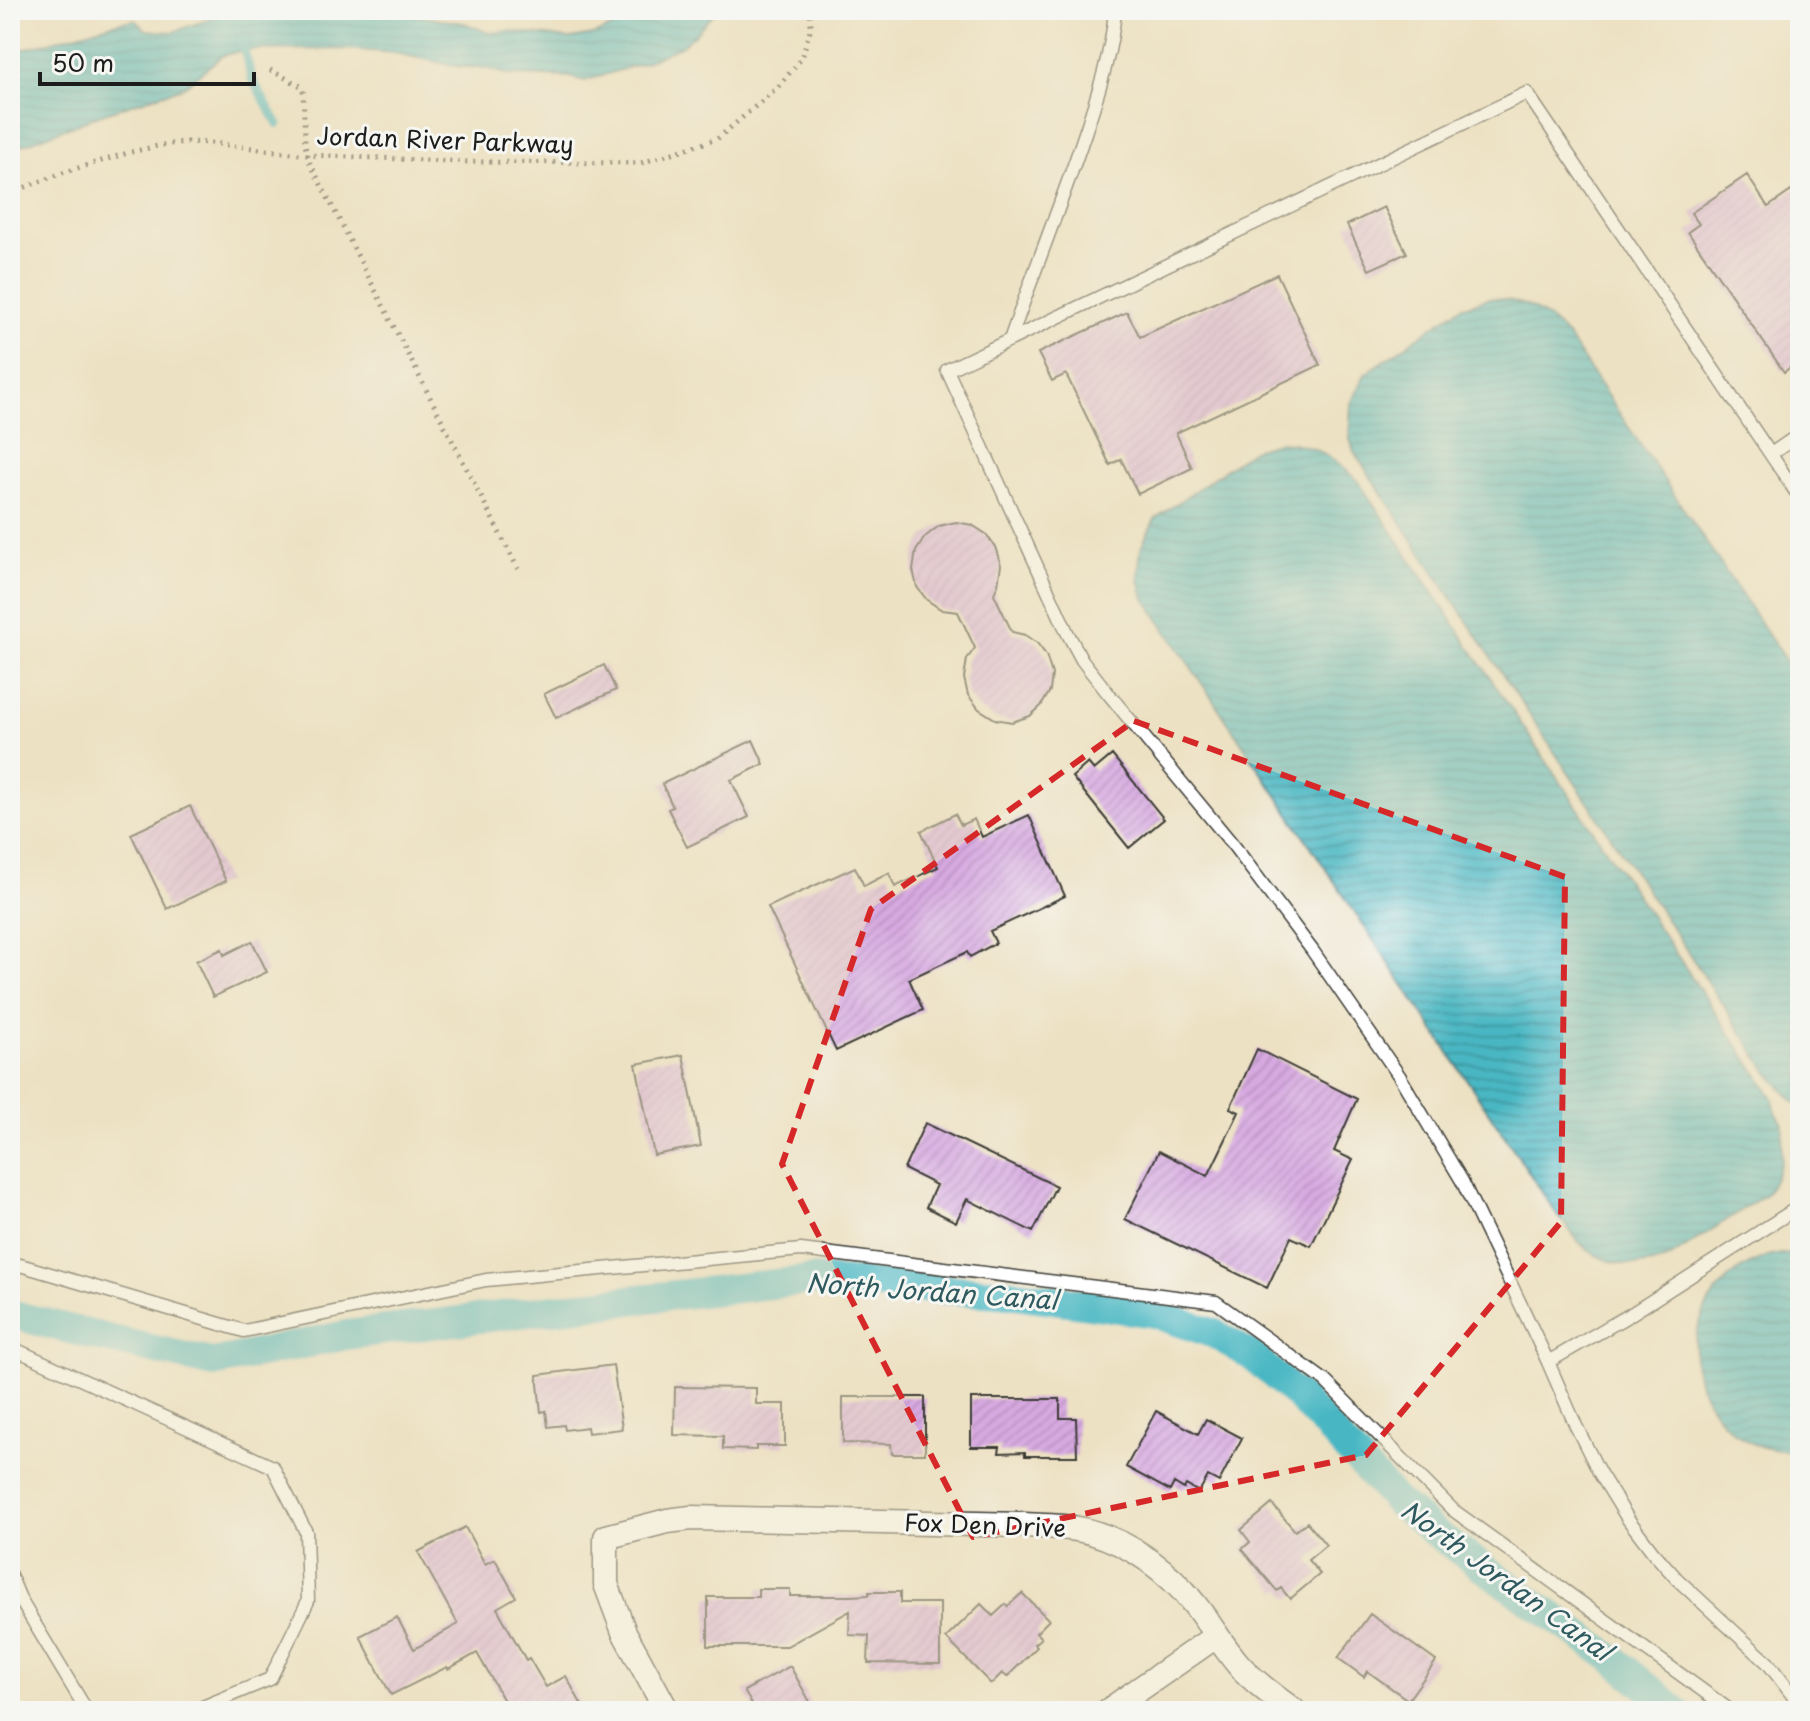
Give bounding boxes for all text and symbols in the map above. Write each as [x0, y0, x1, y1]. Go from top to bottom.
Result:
scale bar [40, 36, 254, 86]
text: 50 m [52, 44, 114, 80]
street label: Jordan River Parkway [316, 117, 574, 161]
water label: North Jordan Canal [805, 1262, 1063, 1319]
water label: North Jordan Canal [1394, 1490, 1623, 1672]
street label: Fox Den Drive [903, 1503, 1067, 1545]

